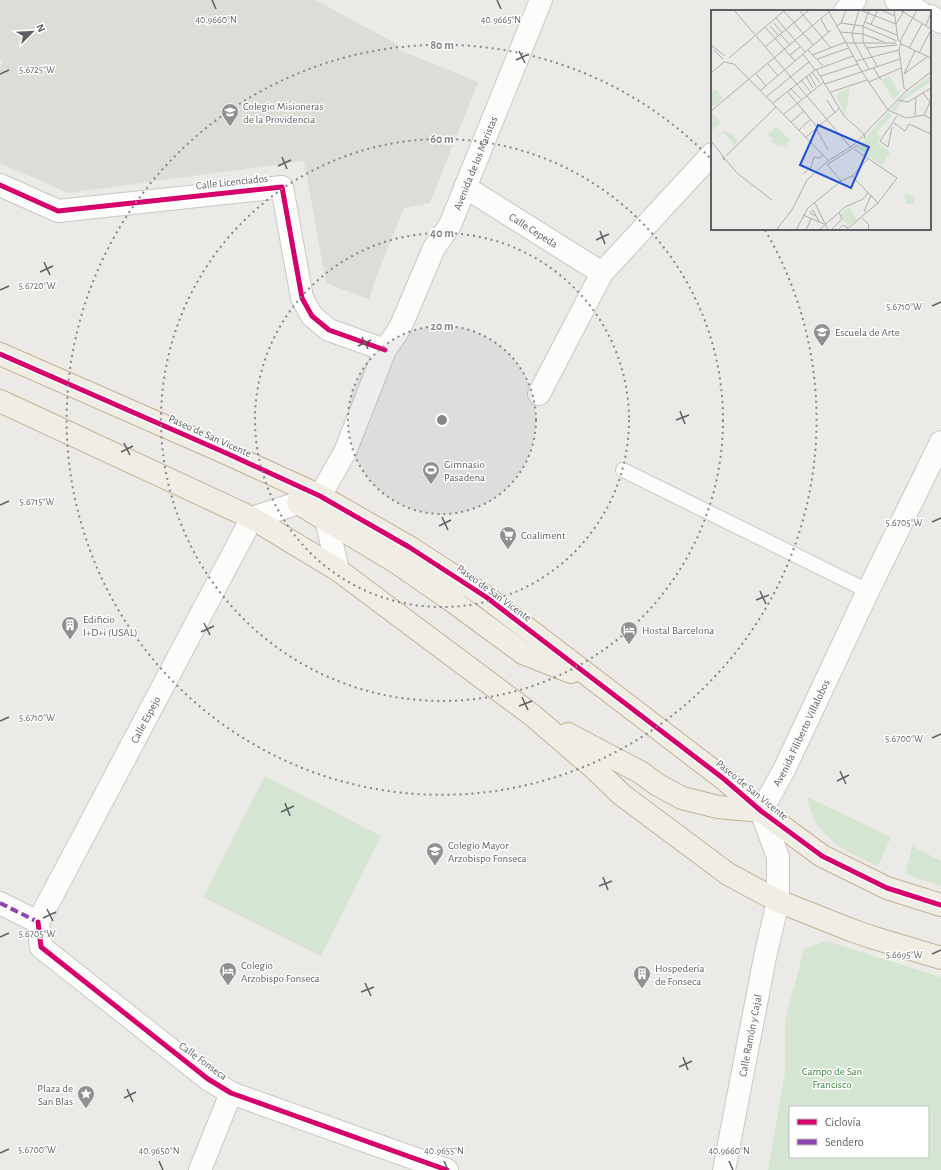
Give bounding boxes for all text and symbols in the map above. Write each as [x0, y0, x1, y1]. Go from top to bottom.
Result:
inset map [711, 10, 931, 230]
north arrow [12, 12, 52, 52]
text: 40.9660°N [195, 15, 237, 25]
text: 40.9665°N [481, 15, 521, 25]
text: N [34, 22, 47, 34]
text: 80 m [430, 39, 454, 51]
text: 5.6725°W [19, 65, 55, 75]
place label: Colegio Misioneras de la Providencia [243, 101, 324, 125]
school or university icon: Colegio Misioneras de la Providencia [220, 102, 240, 127]
street label: Avenida de los Maristas [451, 115, 499, 211]
text: 60 m [430, 133, 454, 145]
street label: Calle Licenciados [195, 173, 269, 191]
street label: Calle Cepeda [507, 211, 560, 249]
text: 40 m [430, 227, 454, 239]
text: 5.6720°W [18, 281, 56, 291]
text: 5.6710°W [886, 302, 922, 312]
text: 20 m [430, 320, 454, 332]
school or university icon: Escuela de Arte [812, 322, 832, 347]
place label: Escuela de Arte [835, 327, 900, 338]
street label: Paseo de San Vicente [167, 413, 253, 459]
centre of rings [435, 413, 449, 427]
place label: Gimnasio Pasadena [444, 459, 485, 483]
sports icon: Gimnasio Pasadena [421, 460, 441, 485]
text: 5.6715°W [20, 497, 55, 507]
text: 5.6705°W [886, 518, 922, 528]
supermarket icon: Coaliment [498, 525, 518, 550]
place label: Coaliment [521, 530, 566, 541]
street label: Paseo de San Vicente [455, 562, 533, 624]
place label: Edificio I+D+i (USAL) [83, 614, 138, 638]
building icon: Edificio I+D+i (USAL) [60, 615, 80, 640]
hotel icon: Hostal Barcelona [619, 620, 639, 645]
place label: Hostal Barcelona [642, 625, 714, 636]
street label: Avenida Filiberto Villalobos [771, 678, 831, 788]
street label: Calle Espejo [128, 694, 162, 745]
text: 5.6710°W [19, 713, 55, 723]
text: 5.6700°W [885, 734, 923, 744]
street label: Paseo de San Vicente [714, 758, 790, 822]
place label: Colegio Mayor Arzobispo Fonseca [448, 840, 526, 864]
school or university icon: Colegio Mayor Arzobispo Fonseca [425, 841, 445, 866]
text: 5.6705°W [19, 929, 55, 939]
text: 5.6695°W [886, 950, 922, 960]
place label: Colegio Arzobispo Fonseca [241, 960, 319, 984]
hotel icon: Colegio Arzobispo Fonseca [218, 961, 238, 986]
place label: Hospedería de Fonseca [655, 963, 705, 987]
building icon: Hospedería de Fonseca [632, 964, 652, 989]
street label: Calle Ramón y Cajal [737, 993, 763, 1078]
street label: Calle Fonseca [177, 1040, 229, 1082]
park label: Campo de San Francisco [802, 1066, 862, 1090]
place label: Plaza de San Blas [37, 1083, 73, 1107]
place icon: Plaza de San Blas [76, 1084, 96, 1109]
legend [789, 1106, 929, 1158]
text: Ciclovía [825, 1116, 861, 1128]
text: Sendero [825, 1136, 864, 1148]
text: 5.6700°W [18, 1145, 56, 1155]
text: 40.9650°N [139, 1146, 180, 1156]
text: 40.9655°N [424, 1146, 464, 1156]
text: 40.9660°N [708, 1146, 750, 1156]

